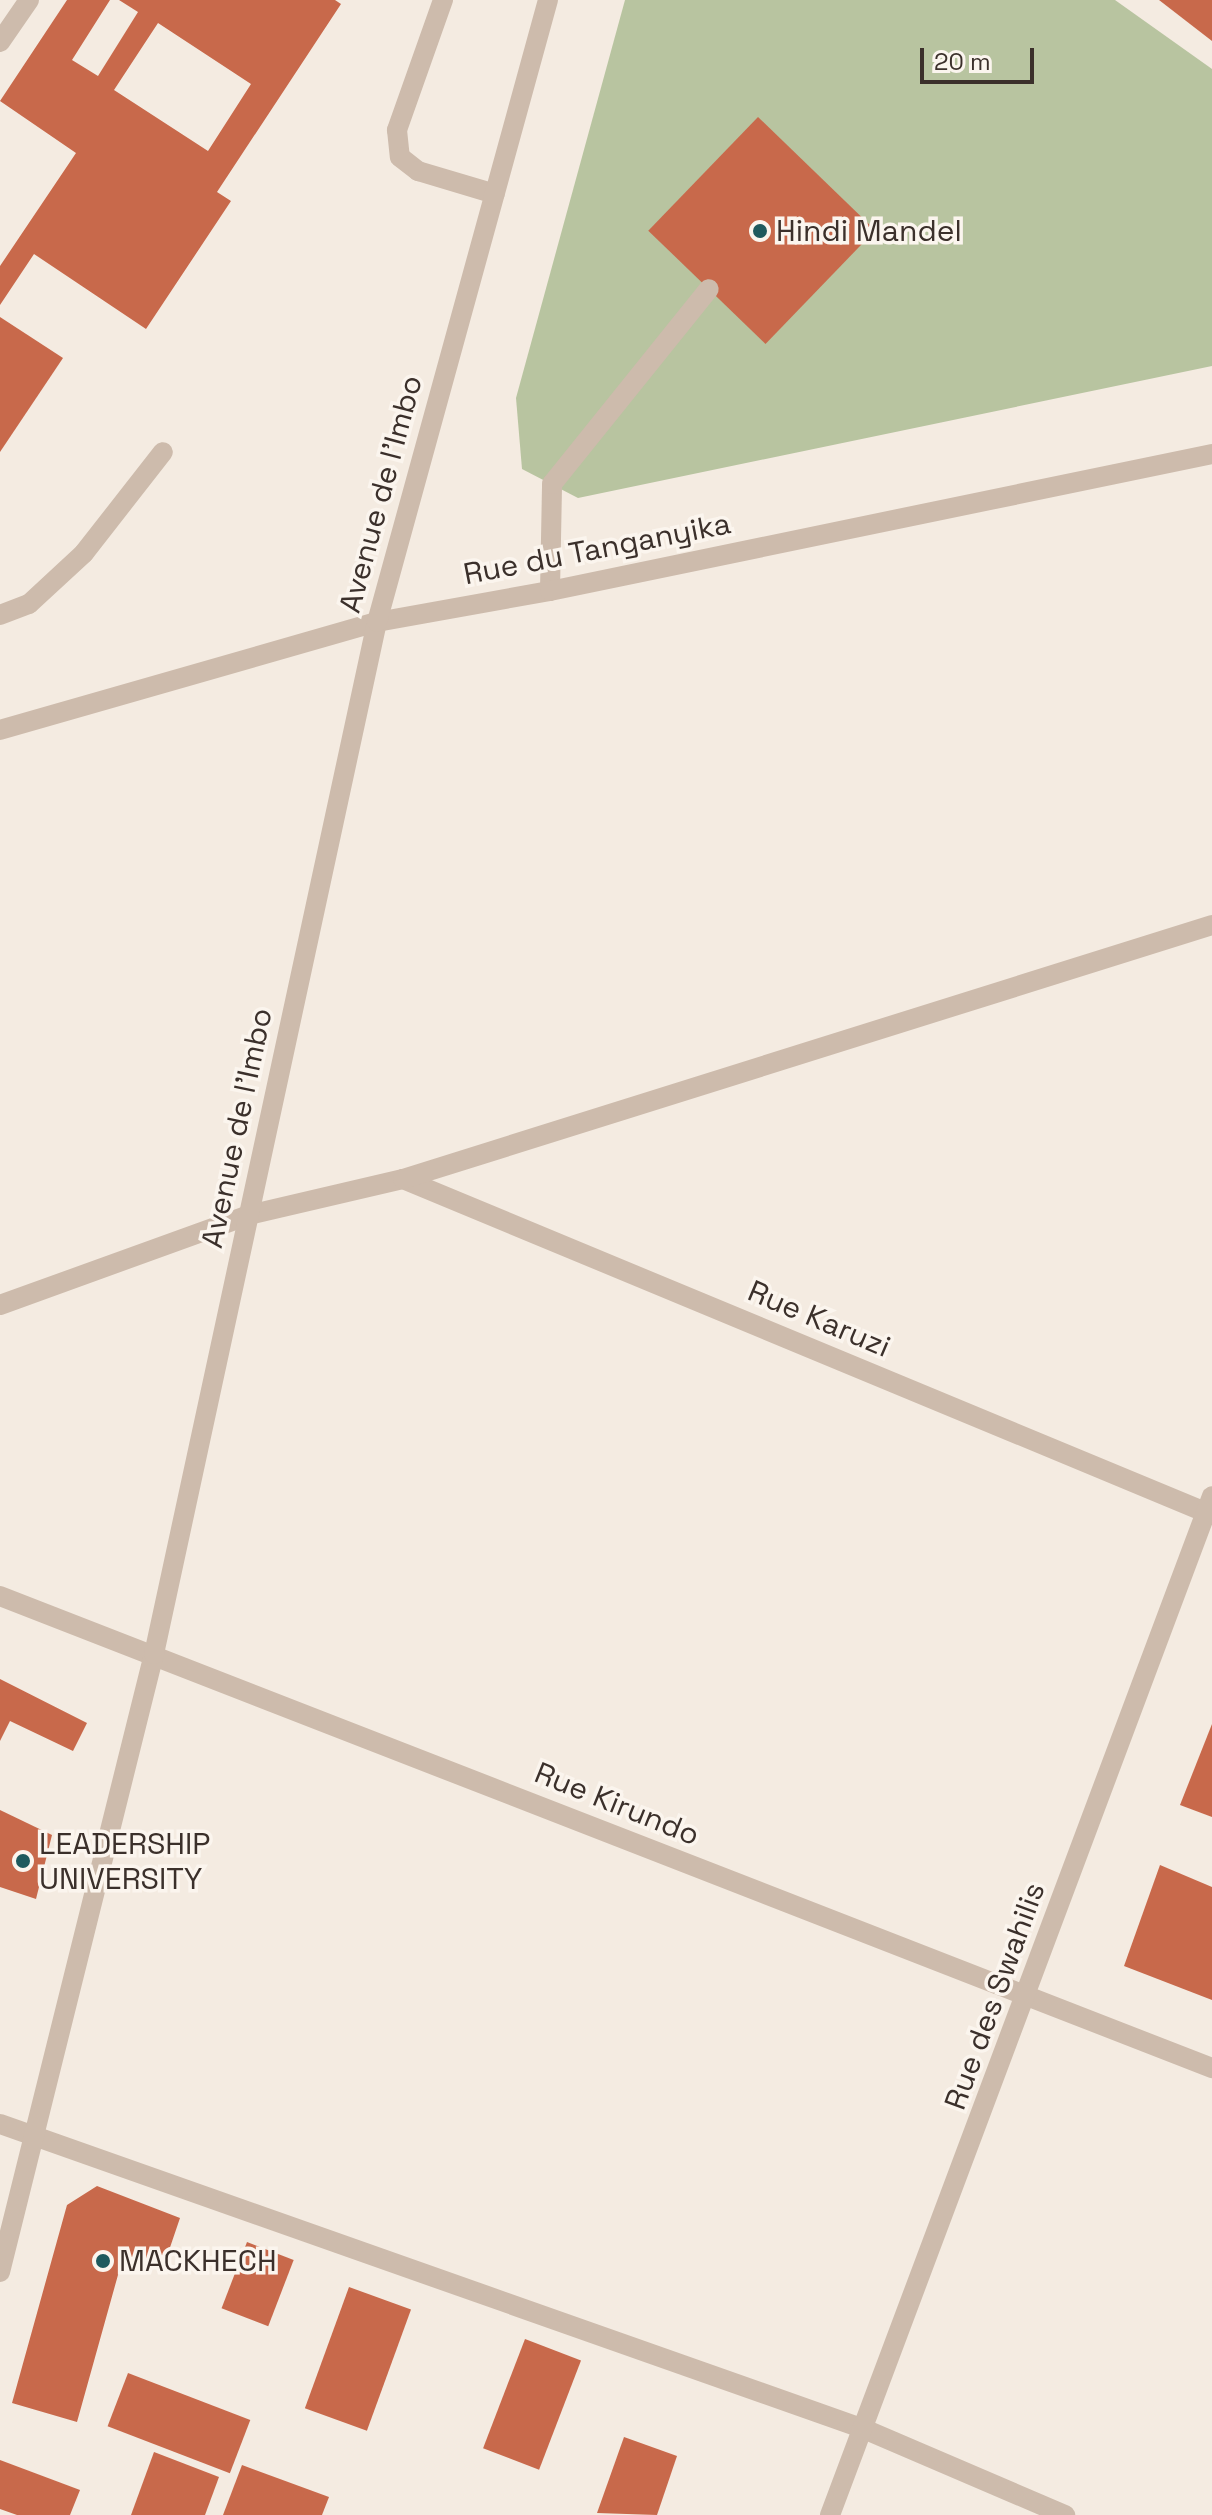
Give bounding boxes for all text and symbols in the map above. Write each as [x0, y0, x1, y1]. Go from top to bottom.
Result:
scale bar [924, 32, 1038, 82]
text: 20 m [934, 46, 991, 77]
place label: Hindi Mandel [776, 213, 962, 249]
marker: Hindi Mandel [751, 222, 769, 240]
street label: Avenue de l'Imbo [332, 371, 430, 617]
street label: Rue du Tanganyika [460, 505, 734, 593]
street label: Avenue de l'Imbo [194, 1005, 280, 1251]
street label: Rue Karuzi [742, 1273, 896, 1365]
street label: Rue Kirundo [529, 1755, 705, 1853]
place label: LEADERSHIP UNIVERSITY [39, 1826, 210, 1896]
marker: LEADERSHIP UNIVERSITY [14, 1852, 32, 1870]
street label: Rue des Swahilis [937, 1878, 1053, 2114]
place label: MACKHECH [119, 2243, 277, 2279]
marker: MACKHECH [94, 2252, 112, 2270]

